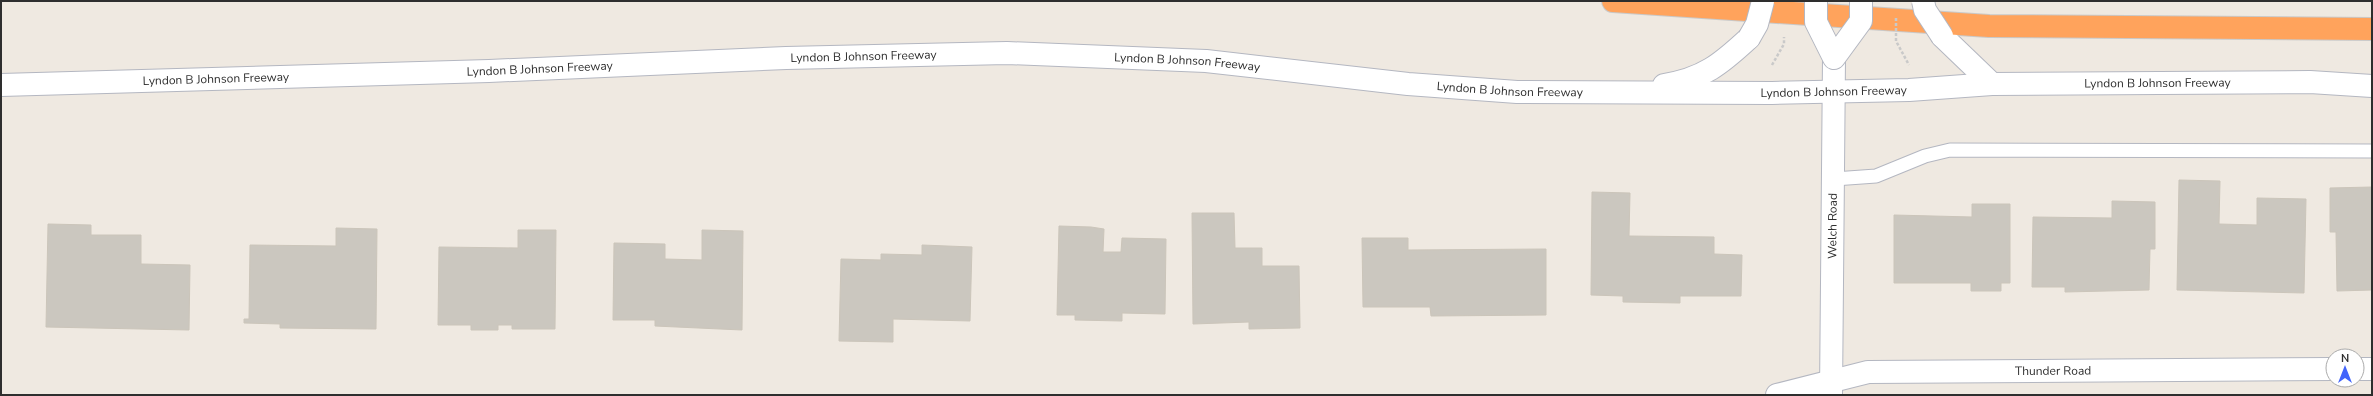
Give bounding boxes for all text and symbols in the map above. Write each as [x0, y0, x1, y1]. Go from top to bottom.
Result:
street label: Lyndon B Johnson Freeway [790, 47, 938, 66]
street label: Lyndon B Johnson Freeway [1114, 49, 1262, 75]
street label: Lyndon B Johnson Freeway [466, 58, 614, 80]
street label: Lyndon B Johnson Freeway [143, 69, 290, 89]
street label: Lyndon B Johnson Freeway [2084, 74, 2231, 91]
street label: Lyndon B Johnson Freeway [1436, 78, 1584, 100]
street label: Lyndon B Johnson Freeway [1760, 82, 1908, 101]
street label: Welch Road [1824, 193, 1841, 259]
north arrow [2325, 348, 2365, 388]
text: N [2341, 351, 2349, 366]
street label: Thunder Road [2015, 363, 2091, 379]

